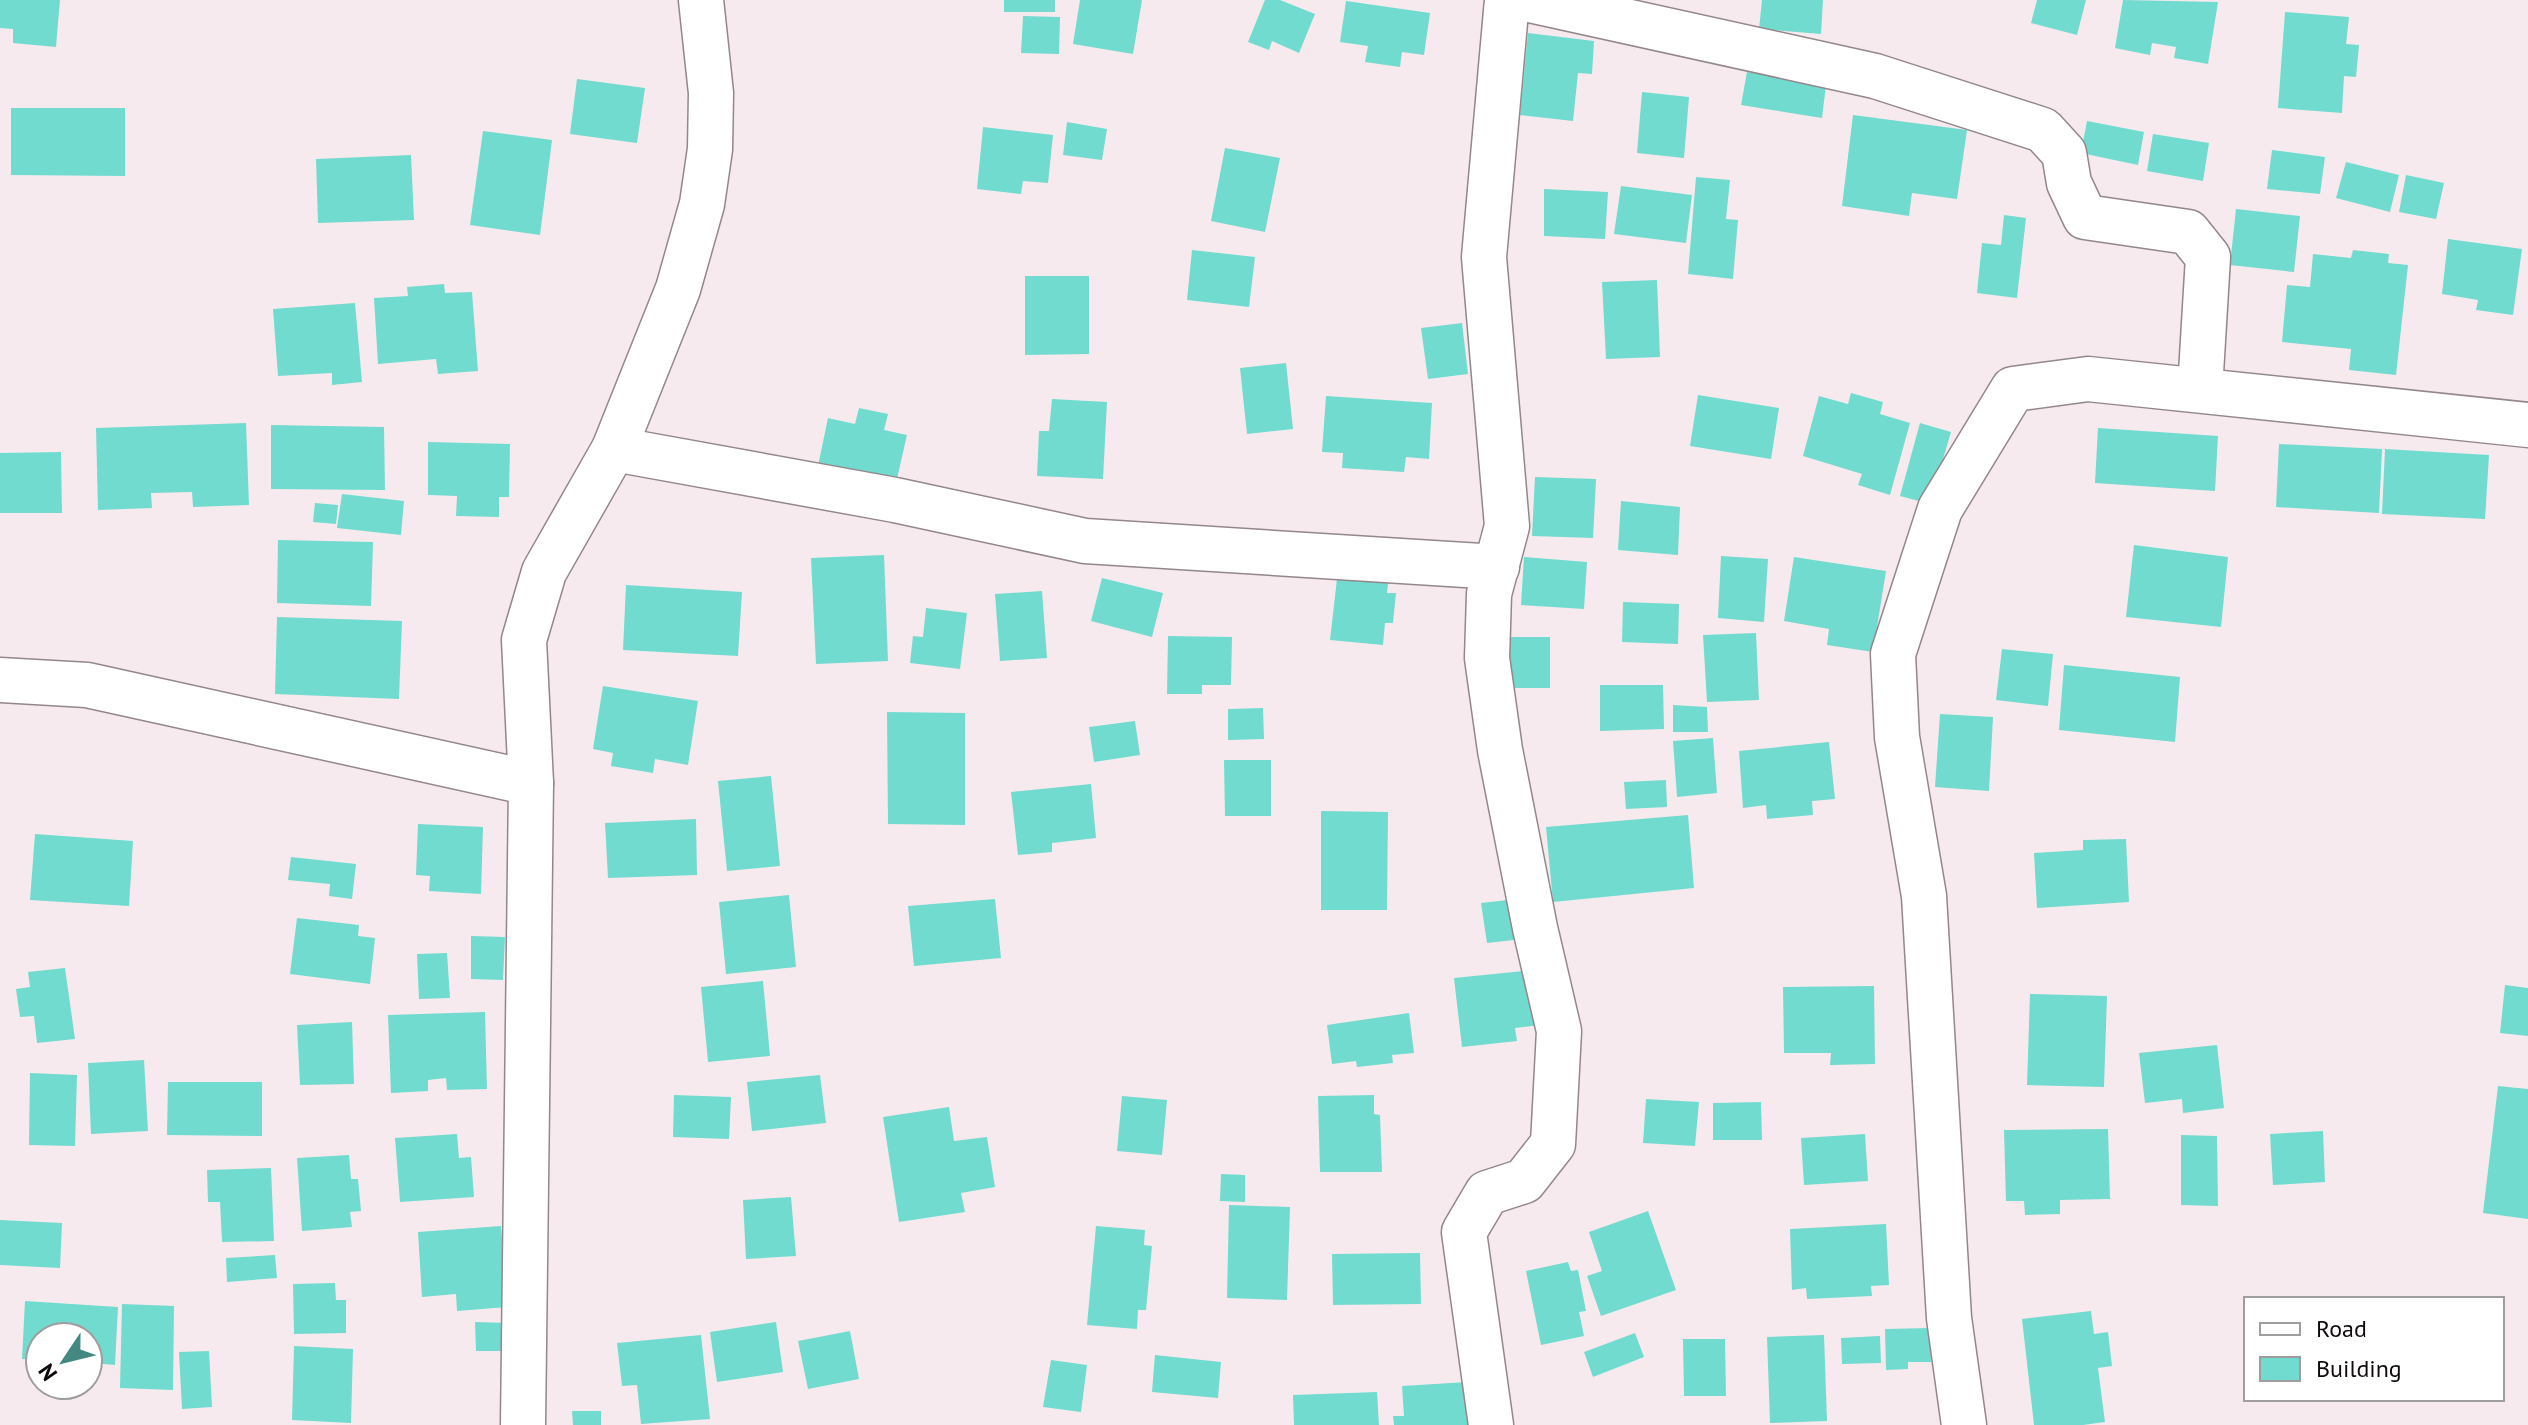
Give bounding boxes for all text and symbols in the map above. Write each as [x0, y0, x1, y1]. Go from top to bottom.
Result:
legend [2244, 1297, 2504, 1401]
text: Road [2316, 1313, 2367, 1344]
north arrow [24, 1321, 104, 1401]
text: Building [2316, 1353, 2402, 1384]
text: N [32, 1359, 63, 1386]

